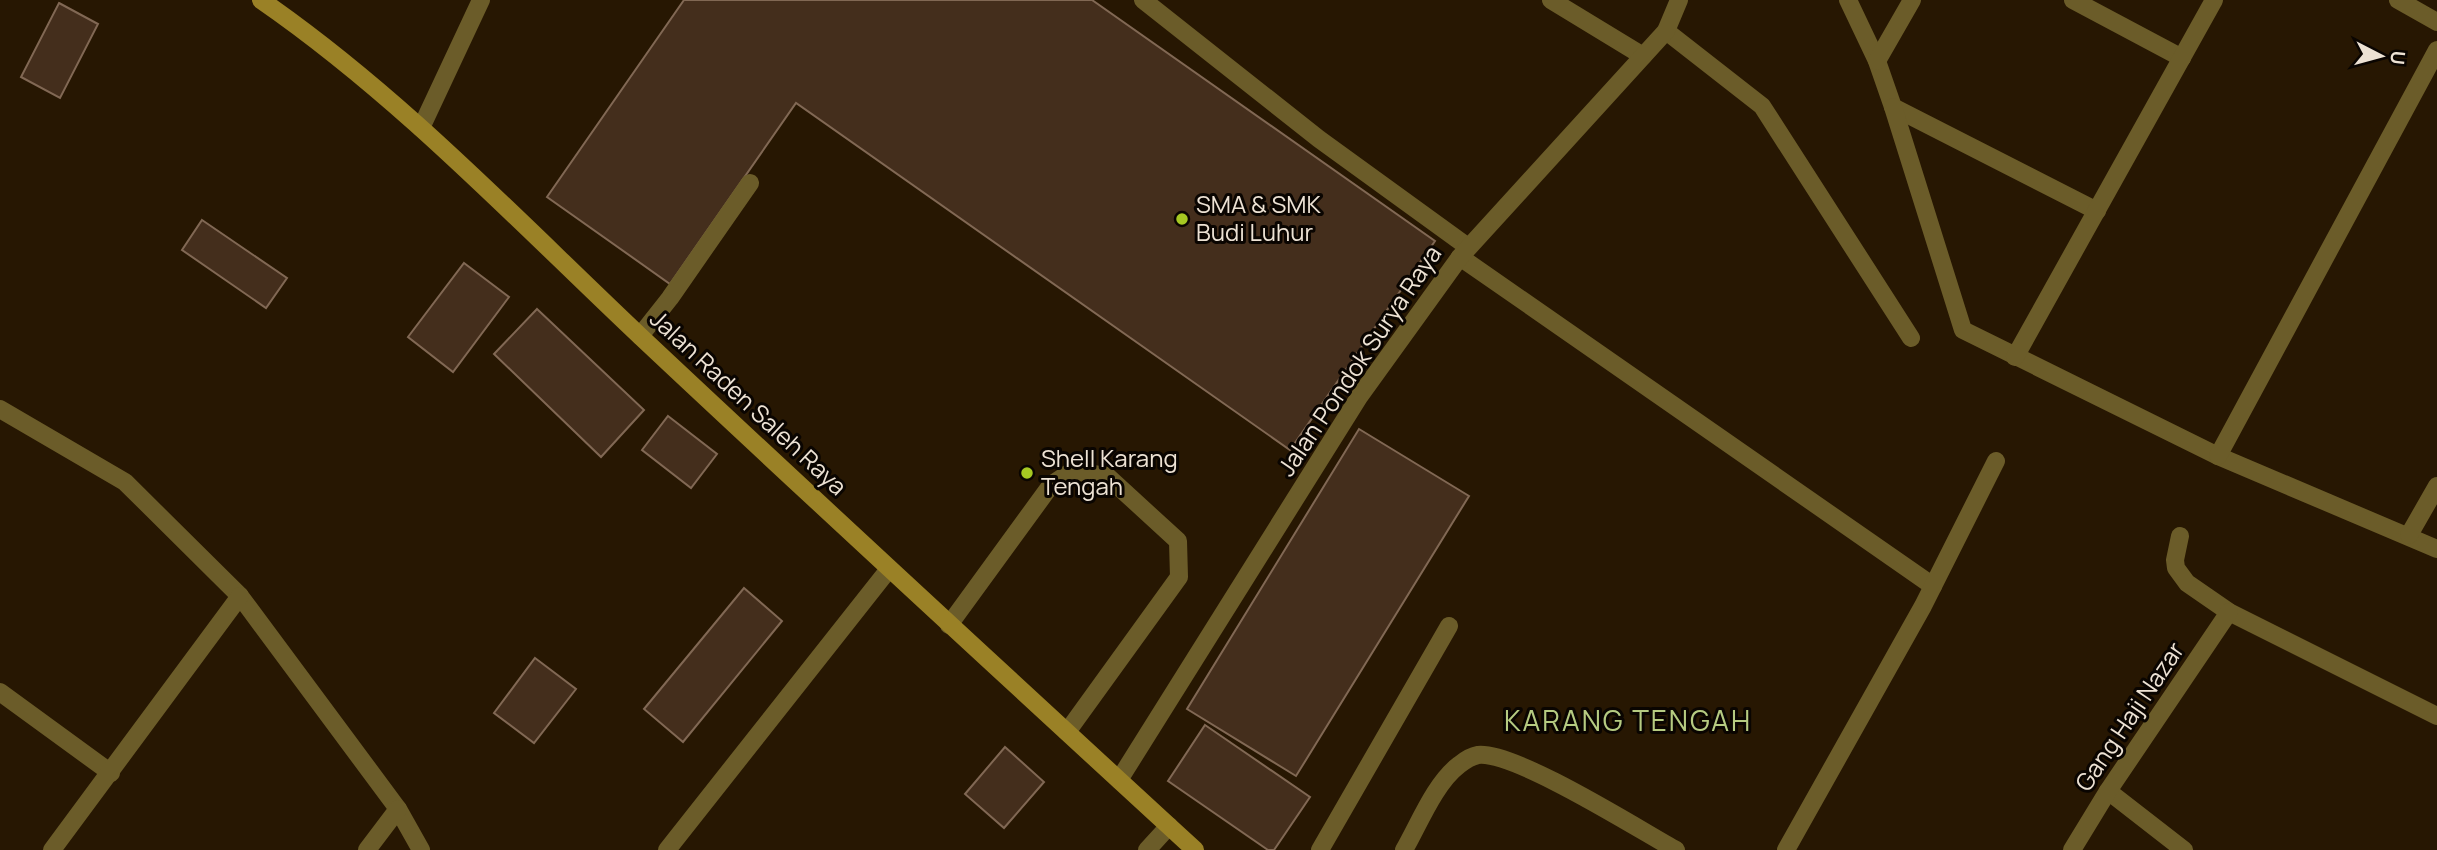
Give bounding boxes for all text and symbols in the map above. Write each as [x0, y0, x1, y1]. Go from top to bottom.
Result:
north arrow [2346, 21, 2416, 91]
text: U [2384, 50, 2412, 66]
place label: SMA & SMK Budi Luhur [1196, 187, 1321, 248]
marker: SMA & SMK Budi Luhur [1174, 211, 1190, 227]
street label: Jalan Pondok Surya Raya [1269, 238, 1448, 482]
street label: Jalan Raden Saleh Raya [643, 302, 855, 502]
place label: Shell Karang Tengah [1041, 441, 1178, 502]
marker: Shell Karang Tengah [1019, 465, 1035, 481]
street label: Gang Haji Nazar [2067, 635, 2191, 797]
district label: KARANG TENGAH [1504, 701, 1752, 739]

